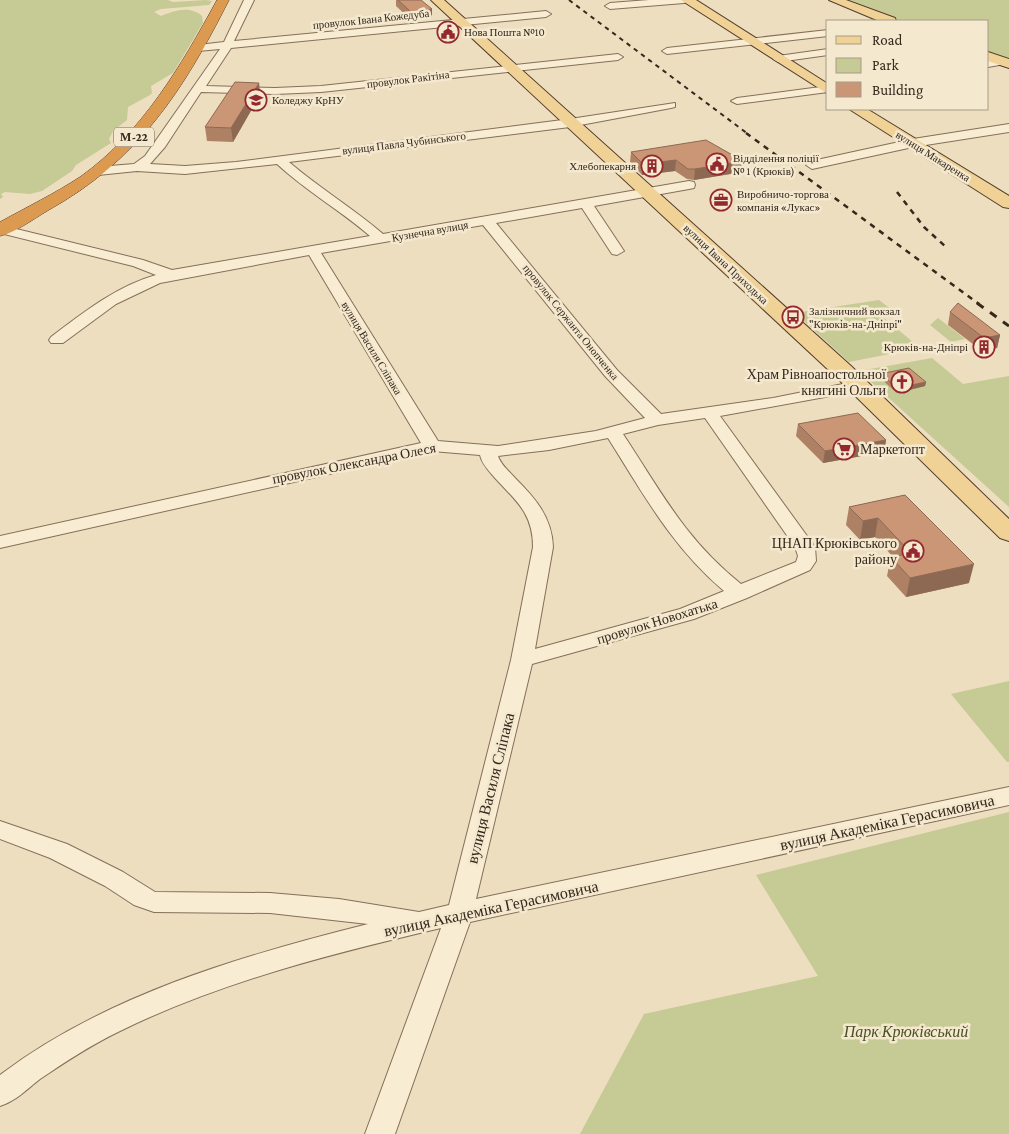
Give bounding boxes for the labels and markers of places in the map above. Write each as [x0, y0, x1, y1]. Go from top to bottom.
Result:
public building icon: Нова Пошта №10 [436, 20, 460, 44]
place label: Нова Пошта №10 [464, 26, 545, 38]
school or university icon: Коледжу КрНУ [244, 88, 268, 112]
place label: Коледжу КрНУ [272, 94, 344, 106]
public building icon: Відділення поліції № 1 (Крюків) [705, 152, 729, 176]
place label: Відділення поліції № 1 (Крюків) [733, 152, 820, 178]
building icon: Хлебопекарня [640, 154, 664, 178]
place label: Хлебопекарня [569, 160, 636, 172]
office icon: Виробничо-торгова компанія «Лукас» [709, 188, 733, 212]
place label: Виробничо-торгова компанія «Лукас» [737, 188, 829, 213]
bus stop icon: Залізничний вокзал "Крюкiв-на-Днiпрi" [781, 305, 805, 329]
place label: Залізничний вокзал "Крюкiв-на-Днiпрi" [809, 305, 902, 330]
building icon: Крюків-на-Дніпрі [972, 335, 996, 359]
place label: Крюків-на-Дніпрі [884, 341, 968, 353]
place label: Храм Рівноапостольної княгині Ольги [747, 366, 886, 398]
church icon: Храм Рівноапостольної княгині Ольги [890, 370, 914, 394]
supermarket icon: Маркетопт [832, 437, 856, 461]
place label: Маркетопт [860, 441, 925, 457]
place label: ЦНАП Крюківського району [772, 535, 897, 567]
public building icon: ЦНАП Крюківського району [901, 539, 925, 563]

